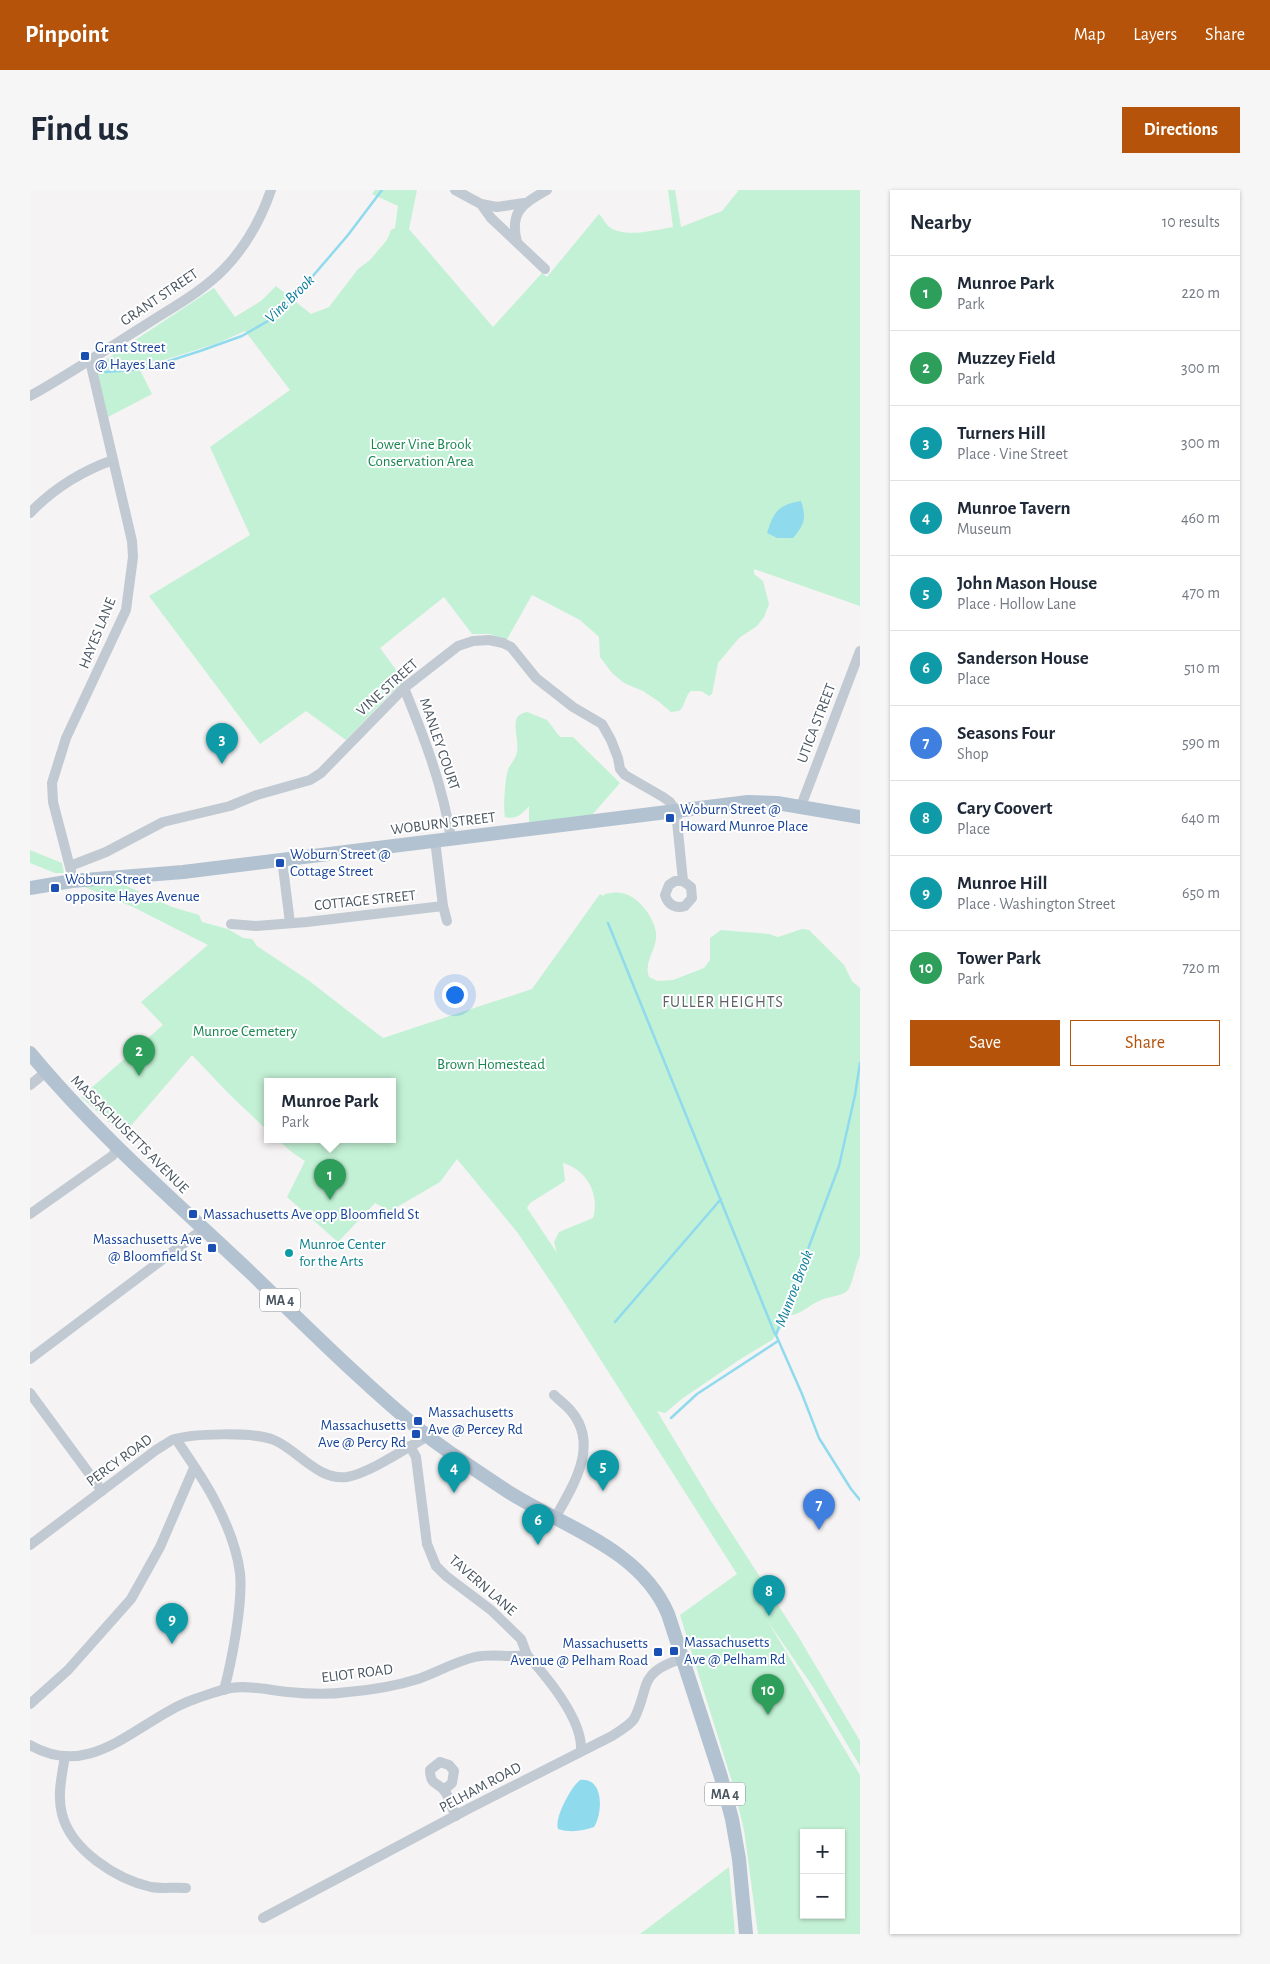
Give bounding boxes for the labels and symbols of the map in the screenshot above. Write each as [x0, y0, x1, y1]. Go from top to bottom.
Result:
street label: GRANT STREET [118, 266, 201, 329]
water label: Vine Brook [262, 272, 317, 326]
place label: Grant Street @ Hayes Lane [95, 340, 175, 372]
marker: Grant Street @ Hayes Lane [79, 350, 91, 362]
park label: Lower Vine Brook Conservation Area [368, 437, 474, 469]
street label: HAYES LANE [76, 595, 119, 671]
street label: VINE STREET [354, 656, 421, 719]
street label: UTICA STREET [794, 681, 839, 765]
street label: MANLEY COURT [417, 696, 463, 793]
pin: 3 [206, 723, 238, 764]
place label: Woburn Street @ Howard Munroe Place [680, 802, 808, 834]
street label: WOBURN STREET [390, 810, 497, 837]
marker: Woburn Street @ Howard Munroe Place [664, 812, 676, 824]
place label: Woburn Street @ Cottage Street [290, 847, 391, 879]
marker: Woburn Street @ Cottage Street [274, 857, 286, 869]
place label: Woburn Street opposite Hayes Avenue [65, 872, 200, 904]
marker: Woburn Street opposite Hayes Avenue [49, 882, 61, 894]
street label: COTTAGE STREET [314, 888, 417, 913]
your location [442, 982, 468, 1008]
district label: FULLER HEIGHTS [662, 994, 784, 1010]
park label: Munroe Cemetery [193, 1024, 298, 1039]
pin: 2 [123, 1035, 155, 1076]
park label: Brown Homestead [437, 1057, 545, 1072]
street label: MASSACHUSETTS AVENUE [68, 1073, 191, 1196]
pin: 1 [314, 1159, 346, 1200]
place label: Massachusetts Ave opp Bloomfield St [203, 1207, 419, 1222]
marker: Massachusetts Ave opp Bloomfield St [187, 1208, 199, 1220]
place label: Massachusetts Ave @ Bloomfield St [93, 1232, 202, 1264]
place label: Munroe Center for the Arts [299, 1237, 386, 1269]
marker: Massachusetts Ave @ Bloomfield St [206, 1242, 218, 1254]
marker: Munroe Center for the Arts [283, 1247, 295, 1259]
water label: Munroe Brook [772, 1248, 816, 1329]
road number: MA 4 [260, 1288, 300, 1312]
place label: Massachusetts Ave @ Percey Rd [428, 1405, 523, 1437]
marker: Massachusetts Ave @ Percey Rd [412, 1415, 424, 1427]
place label: Massachusetts Ave @ Percy Rd [318, 1418, 406, 1450]
marker: Massachusetts Ave @ Percy Rd [410, 1428, 422, 1440]
street label: PERCY ROAD [84, 1431, 155, 1489]
pin: 5 [587, 1450, 619, 1491]
pin: 4 [438, 1452, 470, 1493]
pin: 7 [803, 1489, 835, 1530]
pin: 6 [522, 1504, 554, 1545]
street label: TAVERN LANE [446, 1552, 519, 1619]
pin: 8 [753, 1575, 785, 1616]
pin: 9 [156, 1603, 188, 1644]
place label: Massachusetts Ave @ Pelham Rd [684, 1635, 785, 1667]
place label: Massachusetts Avenue @ Pelham Road [510, 1636, 648, 1668]
marker: Massachusetts Ave @ Pelham Rd [668, 1645, 680, 1657]
marker: Massachusetts Avenue @ Pelham Road [652, 1646, 664, 1658]
street label: ELIOT ROAD [320, 1662, 394, 1685]
pin: 10 [752, 1674, 784, 1715]
street label: PELHAM ROAD [437, 1759, 524, 1815]
road number: MA 4 [705, 1782, 745, 1806]

